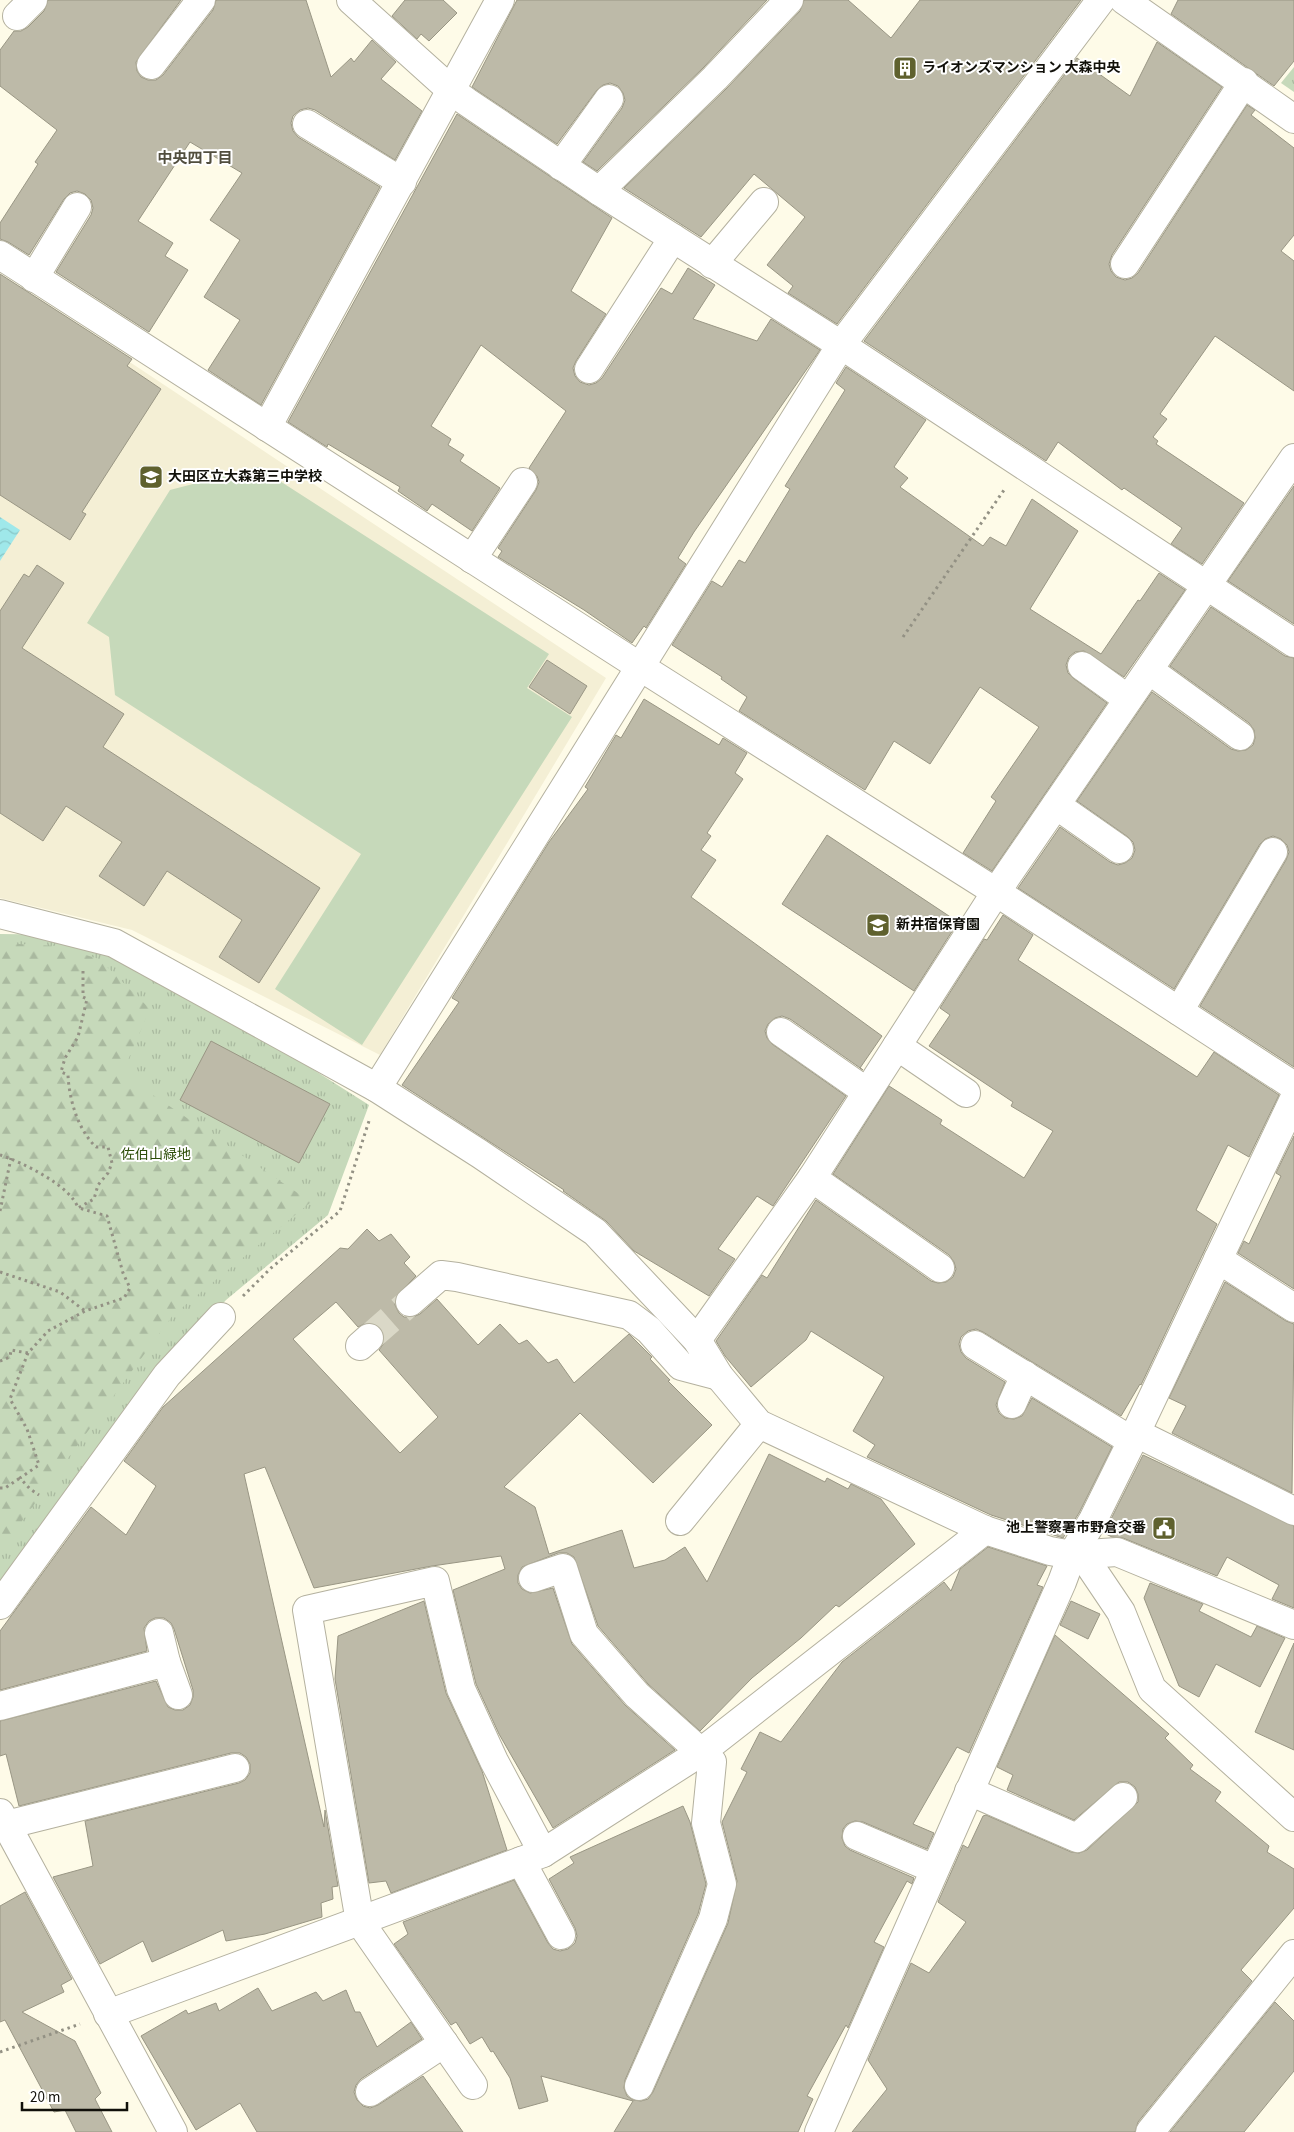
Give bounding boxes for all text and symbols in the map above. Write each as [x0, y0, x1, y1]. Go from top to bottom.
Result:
building icon: ライオンズマンション 大森中央 [892, 55, 918, 81]
place label: ライオンズマンション 大森中央 [922, 58, 1121, 78]
district label: 中央四丁目 [157, 148, 233, 169]
school or university icon: 大田区立大森第三中学校 [138, 464, 164, 490]
place label: 大田区立大森第三中学校 [168, 467, 322, 487]
school or university icon: 新井宿保育園 [865, 912, 891, 938]
place label: 新井宿保育園 [896, 915, 980, 935]
park label: 佐伯山緑地 [121, 1145, 191, 1165]
public building icon: 池上警察署市野倉交番 [1151, 1515, 1177, 1541]
place label: 池上警察署市野倉交番 [1006, 1518, 1146, 1538]
scale bar [22, 2080, 128, 2112]
text: 20 m [30, 2087, 60, 2108]

